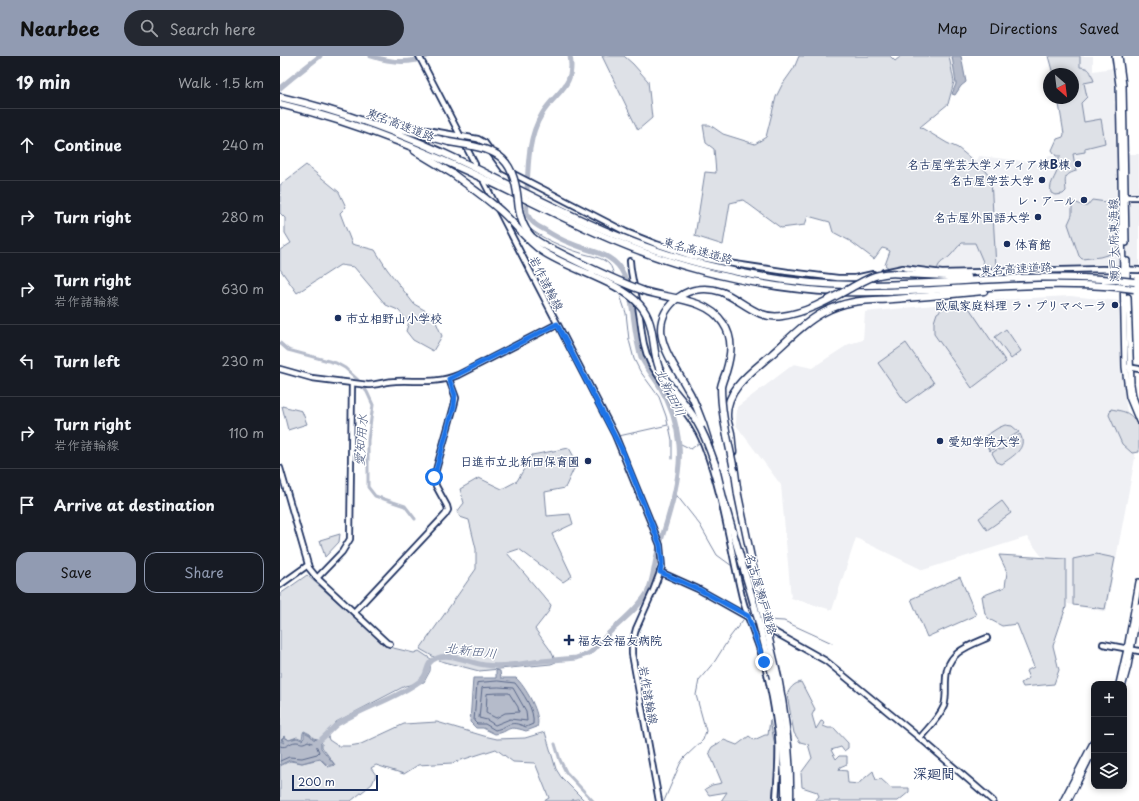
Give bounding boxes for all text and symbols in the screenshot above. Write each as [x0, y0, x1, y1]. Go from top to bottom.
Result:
search box [124, 10, 404, 46]
text: Nearbee [20, 14, 100, 42]
icon: search [138, 17, 160, 39]
text: Search here [170, 17, 255, 40]
text: Map [937, 18, 967, 39]
text: Directions [989, 18, 1057, 39]
text: Saved [1079, 18, 1119, 39]
north arrow [1043, 68, 1079, 104]
text: 19 min [16, 69, 71, 95]
text: Walk · 1.5 km [178, 73, 264, 92]
street label: 東名高速道路 [364, 103, 438, 145]
text: Continue [54, 133, 122, 156]
icon: ahead [16, 134, 38, 156]
text: 240 m [222, 135, 264, 154]
place label: 名古屋学芸大学メディア棟B棟 [907, 155, 1070, 173]
marker: 名古屋学芸大学メディア棟B棟 [1073, 159, 1083, 169]
place label: 名古屋学芸大学 [950, 171, 1034, 189]
marker: 名古屋学芸大学 [1037, 175, 1047, 185]
place label: レ・アール [1017, 191, 1076, 209]
marker: レ・アール [1079, 195, 1089, 205]
street label: 瀬戸大府東海線 [1103, 198, 1123, 282]
text: Turn right [54, 205, 131, 228]
icon: right [16, 206, 38, 228]
text: 280 m [222, 207, 264, 226]
place label: 名古屋外国語大学 [934, 208, 1030, 226]
marker: 名古屋外国語大学 [1033, 212, 1043, 222]
street label: 東名高速道路 [661, 232, 735, 268]
place label: 体育館 [1015, 235, 1051, 253]
marker: 体育館 [1002, 239, 1012, 249]
street label: 岩作諸輪線 [525, 252, 569, 314]
street label: 東名高速道路 [980, 257, 1052, 279]
text: Turn right [54, 268, 131, 291]
icon: right [16, 278, 38, 300]
text: 630 m [221, 279, 264, 298]
text: 岩作諸輪線 [54, 291, 119, 310]
place label: 欧風家庭料理 ラ・プリマベーラ [935, 296, 1107, 314]
marker: 欧風家庭料理 ラ・プリマベーラ [1110, 300, 1120, 310]
place label: 市立相野山小学校 [346, 309, 442, 327]
marker: 市立相野山小学校 [333, 313, 343, 323]
text: Turn left [54, 349, 120, 372]
icon: left [16, 350, 38, 372]
text: 230 m [222, 351, 264, 370]
water label: 北新田川 [651, 364, 691, 420]
text: Turn right [54, 412, 131, 435]
water label: 愛知用水 [349, 413, 371, 467]
icon: right [16, 422, 38, 444]
text: 110 m [229, 423, 264, 442]
place label: 愛知学院大学 [948, 432, 1020, 450]
text: 岩作諸輪線 [54, 435, 119, 454]
marker: 愛知学院大学 [935, 436, 945, 446]
place label: 日進市立北新田保育園 [460, 452, 580, 470]
marker: 日進市立北新田保育園 [583, 456, 593, 466]
route start [425, 468, 443, 486]
text: Arrive at destination [54, 493, 215, 516]
icon: arrive [16, 494, 38, 516]
street label: 名古屋瀬戸道路 [742, 551, 782, 637]
button: Save [16, 552, 136, 593]
button: Share [144, 552, 264, 593]
place label: 福友会福友病院 [578, 631, 662, 649]
marker: 福友会福友病院 [563, 634, 575, 646]
water label: 北新田川 [444, 637, 498, 663]
route end [755, 653, 773, 671]
street label: 岩作諸輪線 [635, 664, 663, 726]
map controls [1091, 681, 1127, 789]
button: + [1091, 681, 1127, 717]
button: − [1091, 717, 1127, 753]
button: layers [1091, 753, 1127, 789]
district label: 深廻間 [913, 763, 955, 784]
scale bar [292, 773, 378, 792]
text: 200 m [298, 773, 335, 790]

